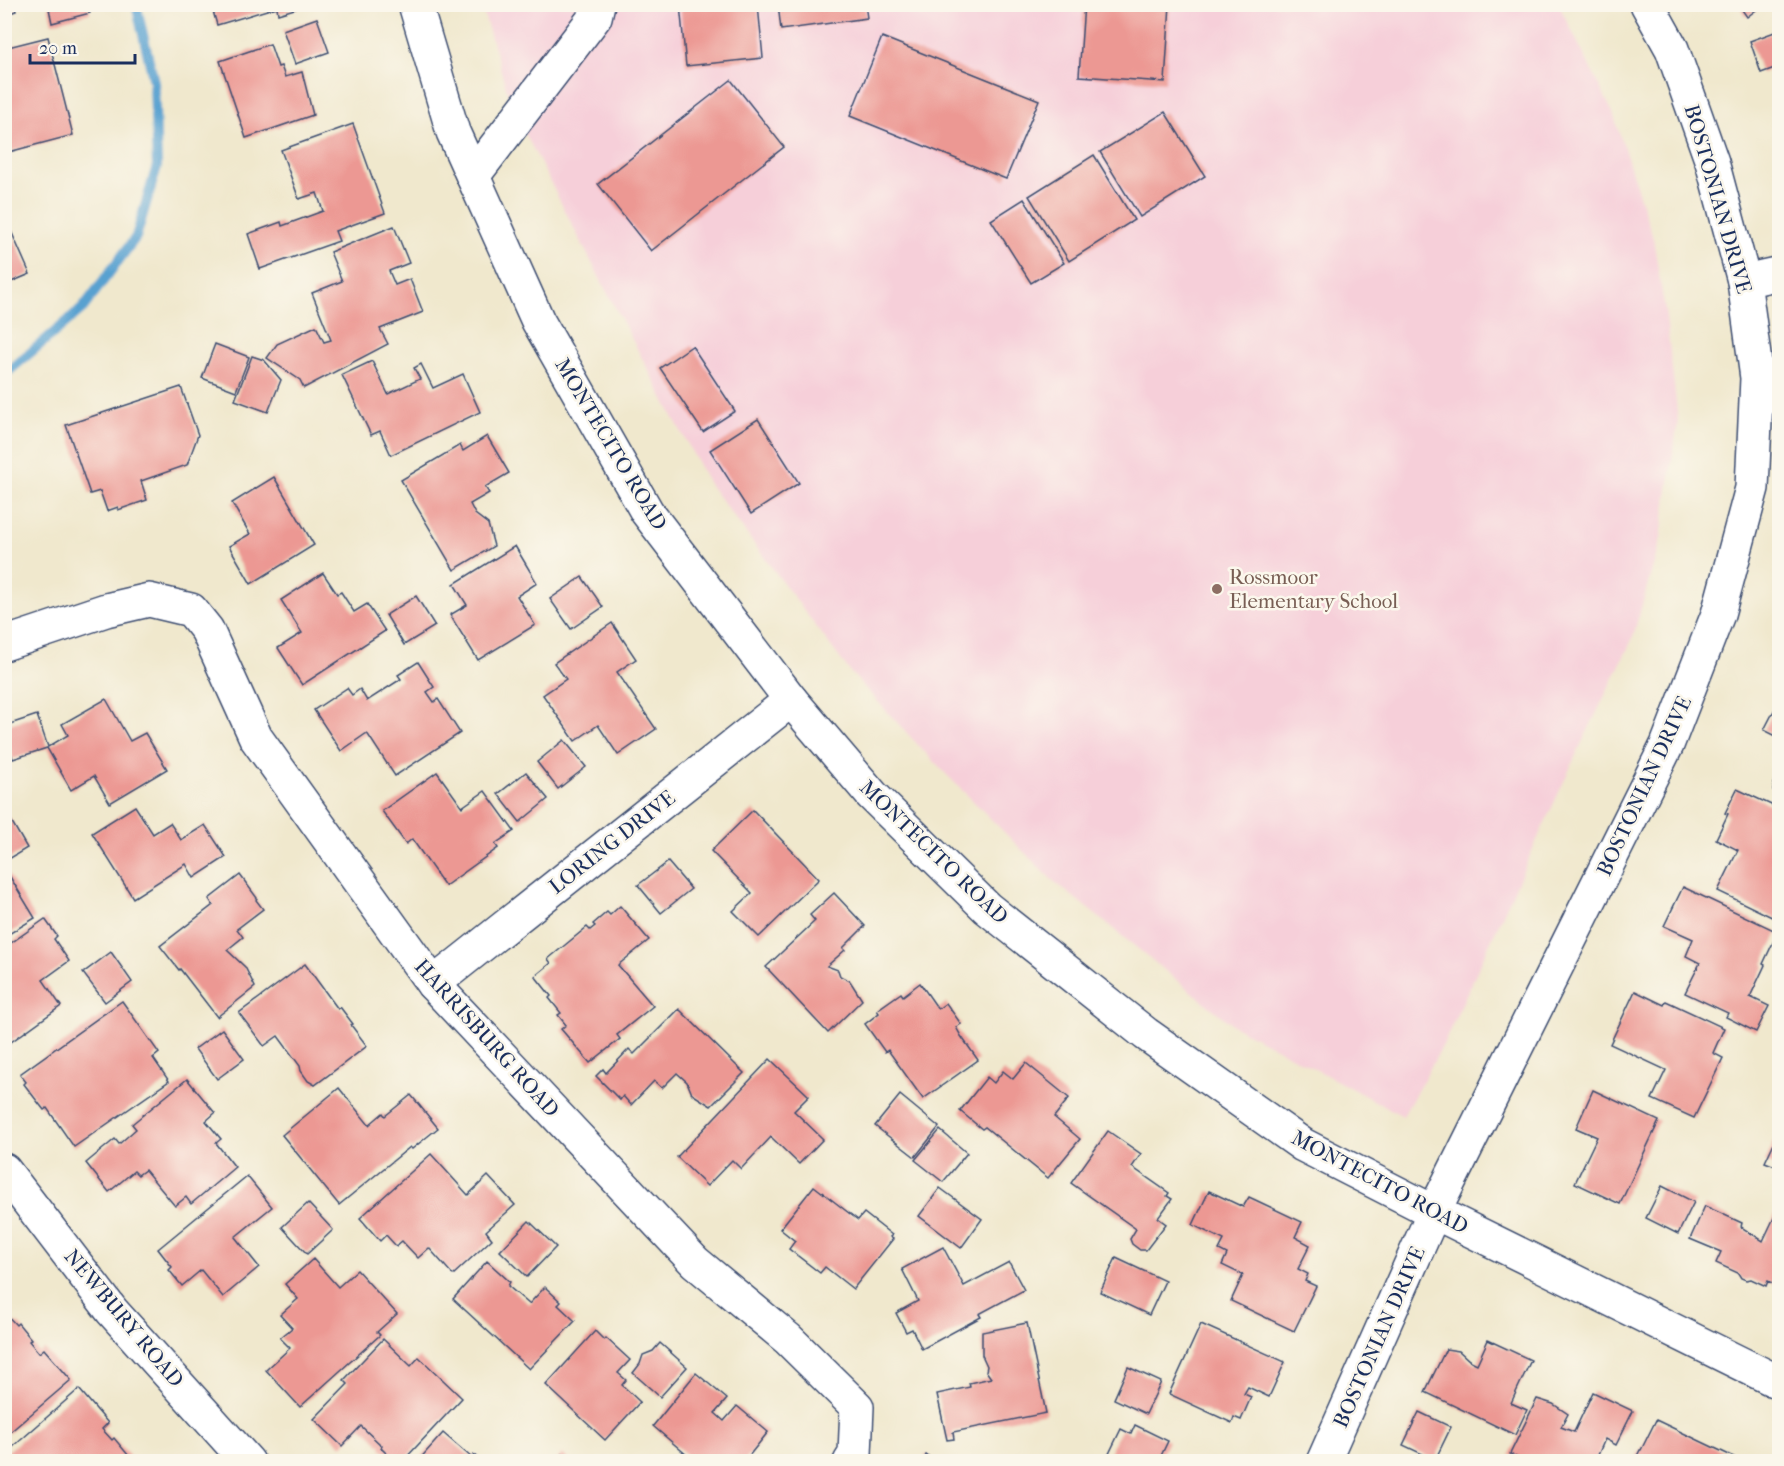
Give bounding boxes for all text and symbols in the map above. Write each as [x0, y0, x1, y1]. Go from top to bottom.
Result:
scale bar [30, 27, 135, 65]
text: 20 m [39, 38, 77, 59]
street label: BOSTONIAN DRIVE [1680, 102, 1757, 296]
street label: MONTECITO ROAD [550, 354, 672, 534]
place label: Rossmoor Elementary School [1229, 565, 1398, 613]
marker: Rossmoor Elementary School [1210, 582, 1224, 596]
street label: BOSTONIAN DRIVE [1592, 692, 1696, 880]
street label: MONTECITO ROAD [855, 775, 1013, 929]
street label: LORING DRIVE [544, 785, 680, 899]
street label: HARRISBURG ROAD [410, 954, 564, 1122]
street label: MONTECITO ROAD [1288, 1125, 1472, 1239]
street label: BOSTONIAN DRIVE [1328, 1243, 1430, 1431]
street label: NEWBURY ROAD [59, 1244, 189, 1392]

